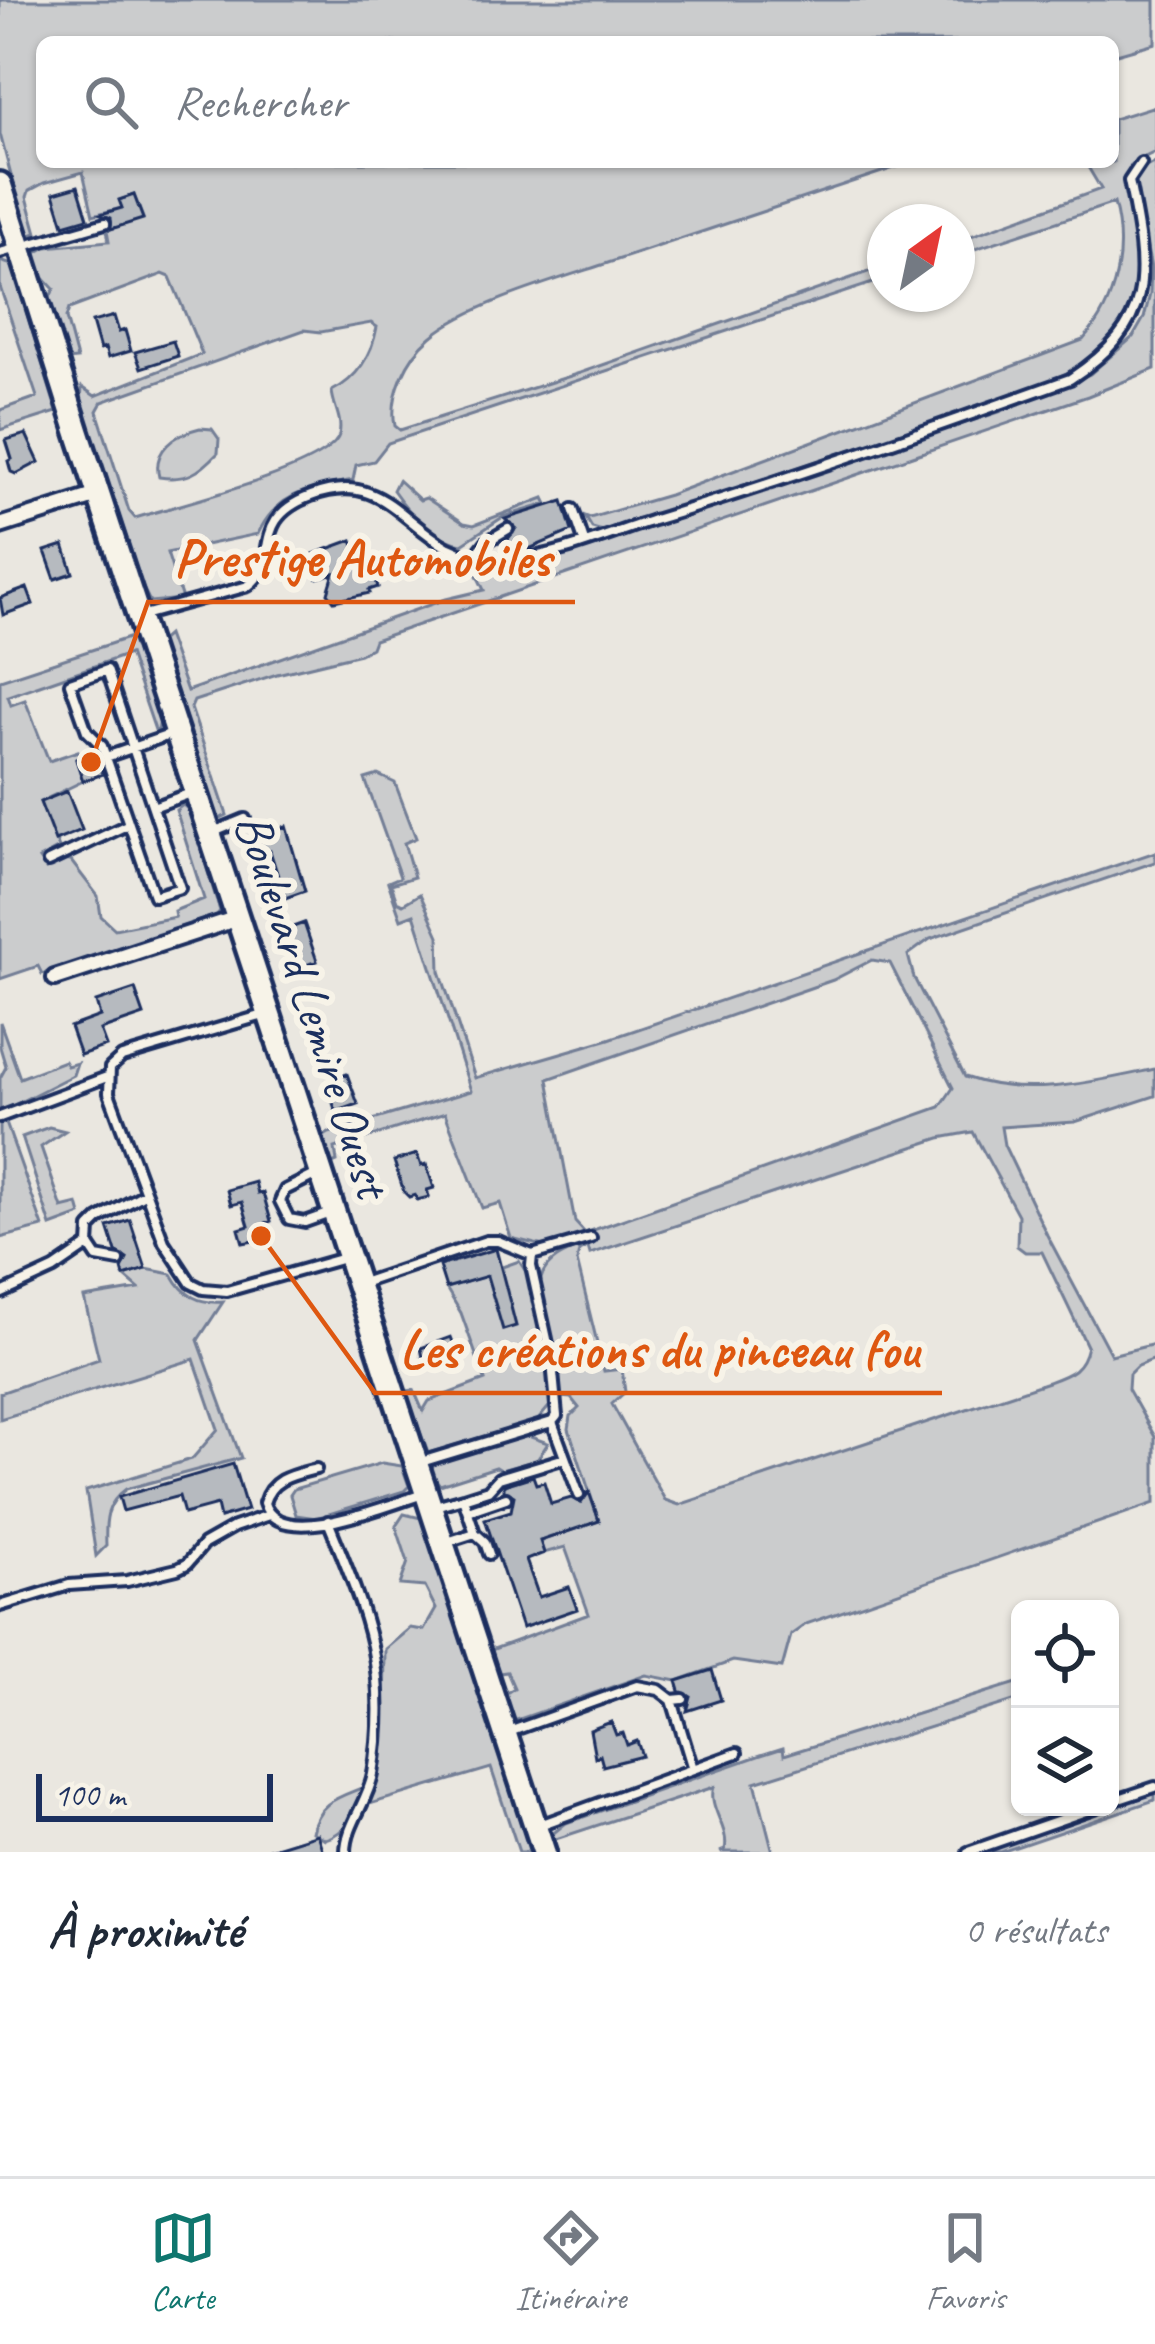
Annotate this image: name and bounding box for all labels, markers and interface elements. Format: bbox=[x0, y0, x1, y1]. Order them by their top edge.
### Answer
search box bbox=[36, 36, 1119, 168]
icon: search bbox=[78, 69, 144, 135]
text: Rechercher bbox=[174, 74, 347, 131]
north arrow bbox=[867, 204, 975, 312]
callout: Prestige Automobiles bbox=[148, 512, 575, 602]
text: Prestige Automobiles bbox=[174, 524, 555, 592]
street label: Boulevard Lemire Ouest bbox=[221, 805, 407, 1210]
callout: Les créations du pinceau fou bbox=[375, 1303, 942, 1393]
text: Les créations du pinceau fou bbox=[400, 1315, 922, 1383]
map controls bbox=[1011, 1600, 1119, 1816]
button: locate bbox=[1011, 1600, 1119, 1708]
button: layers bbox=[1011, 1708, 1119, 1816]
scale bar bbox=[36, 1768, 273, 1821]
text: 100 m bbox=[54, 1774, 125, 1816]
text: À proximité bbox=[48, 1898, 242, 1962]
text: 0 résultats bbox=[964, 1906, 1107, 1955]
tab: Carte bbox=[150, 2205, 216, 2319]
tab: Itinéraire bbox=[515, 2205, 626, 2319]
tab: Favoris bbox=[926, 2205, 1005, 2319]

